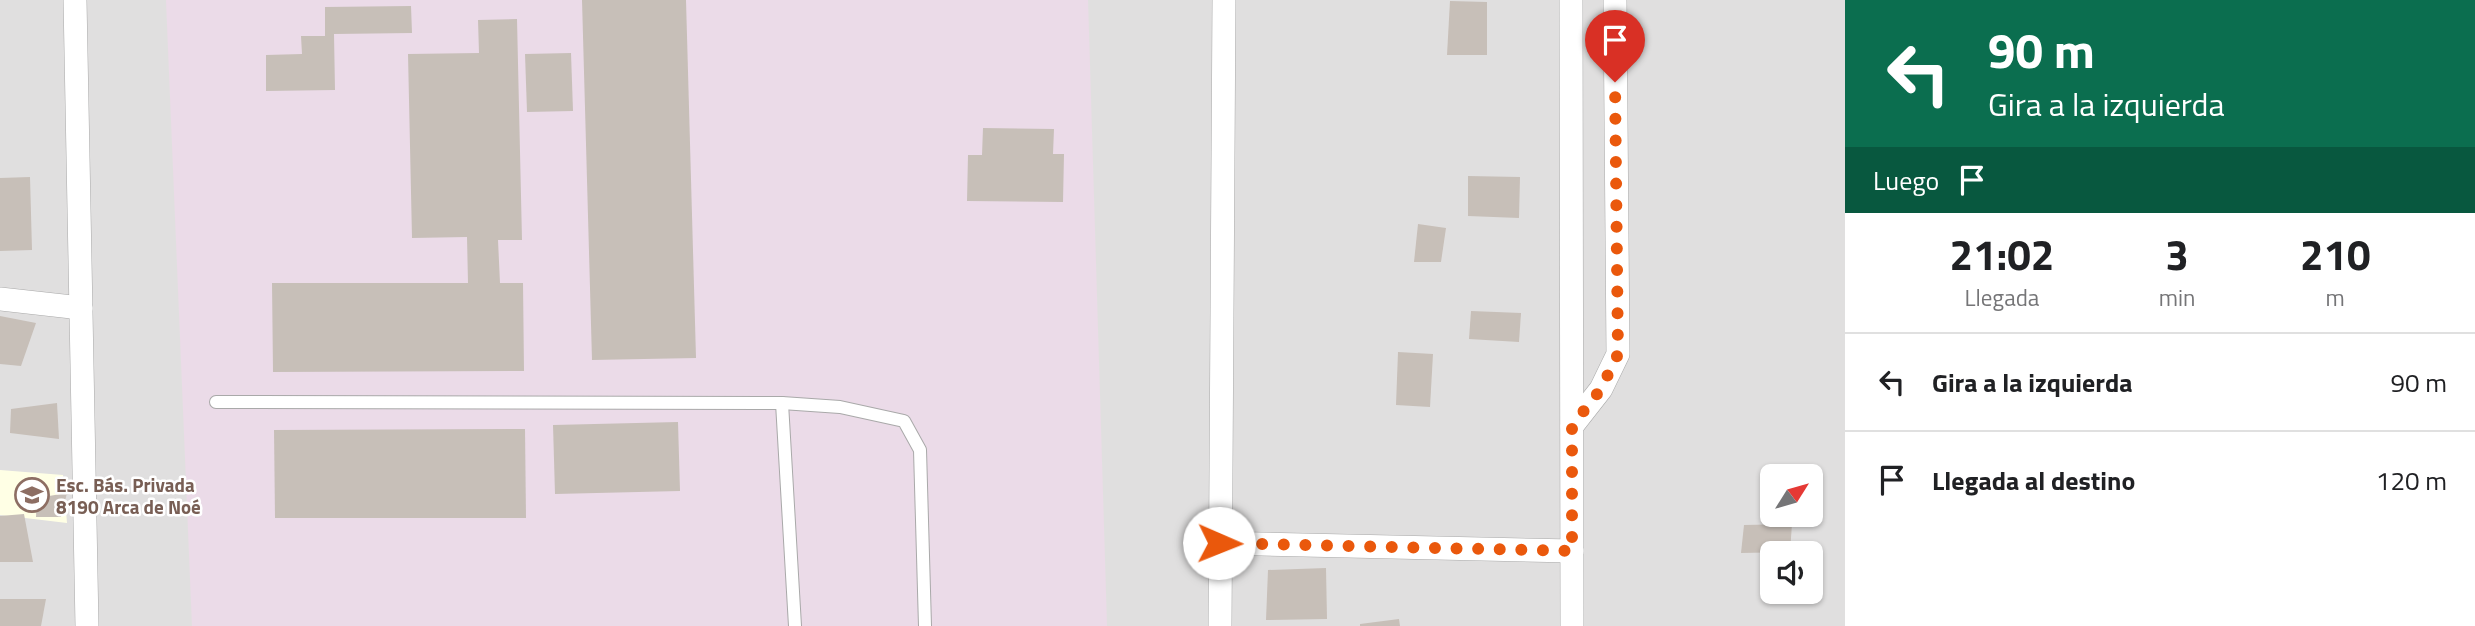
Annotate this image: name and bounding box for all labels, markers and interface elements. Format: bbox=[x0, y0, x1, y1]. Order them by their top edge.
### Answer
pin bbox=[1585, 10, 1645, 82]
text: 90 m bbox=[1988, 12, 2095, 87]
icon: arrive bbox=[1596, 21, 1634, 59]
icon: left bbox=[1873, 28, 1964, 119]
text: Gira a la izquierda bbox=[1988, 80, 2224, 128]
text: Luego bbox=[1873, 161, 1939, 200]
icon: arrive bbox=[1953, 161, 1991, 199]
text: 21:02 bbox=[1949, 222, 2054, 286]
text: 3 bbox=[2165, 222, 2189, 286]
text: 210 bbox=[2300, 222, 2370, 286]
text: Llegada bbox=[1964, 280, 2039, 315]
text: min bbox=[2159, 280, 2195, 315]
text: m bbox=[2326, 280, 2345, 315]
icon: left bbox=[1873, 363, 1911, 401]
text: Gira a la izquierda bbox=[1932, 363, 2133, 402]
text: 90 m bbox=[2390, 363, 2447, 402]
icon: arrive bbox=[1873, 461, 1911, 499]
text: Llegada al destino bbox=[1932, 461, 2135, 500]
text: 120 m bbox=[2376, 461, 2447, 500]
north arrow bbox=[1760, 464, 1824, 527]
map controls bbox=[1760, 464, 1823, 604]
place label: Esc. Bás. Privada 8190 Arca de Noé bbox=[56, 470, 201, 521]
school or university icon: Esc. Bás. Privada 8190 Arca de Noé bbox=[13, 476, 51, 514]
position arrow bbox=[1182, 506, 1256, 580]
button: sound bbox=[1760, 541, 1823, 604]

